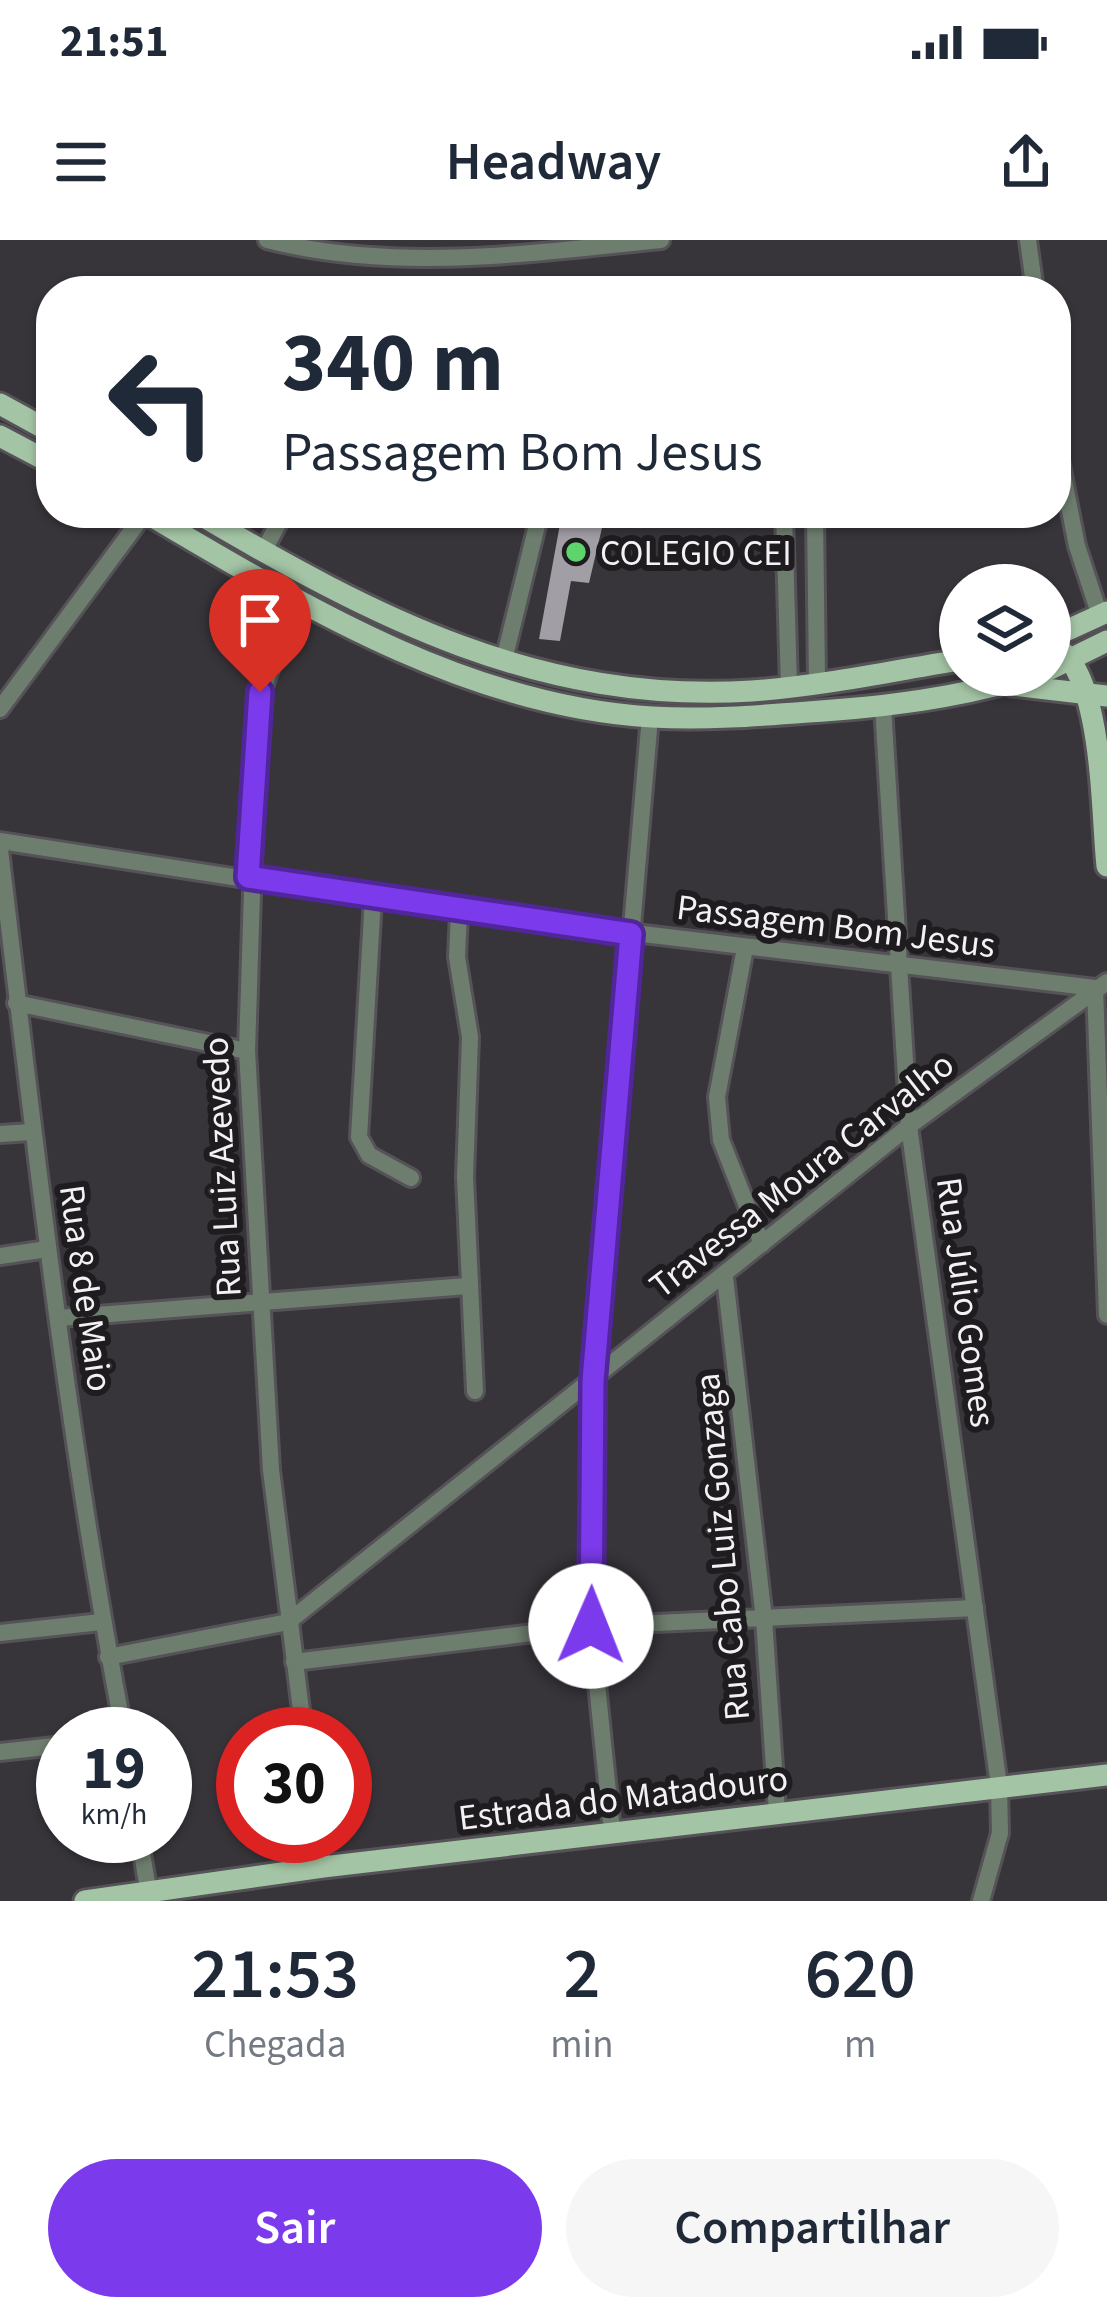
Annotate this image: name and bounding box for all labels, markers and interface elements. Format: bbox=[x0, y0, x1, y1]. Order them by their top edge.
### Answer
text: 21:51 bbox=[60, 10, 169, 74]
text: Headway bbox=[446, 124, 661, 201]
icon: menu bbox=[48, 129, 114, 195]
icon: share bbox=[993, 129, 1059, 195]
text: 340 m bbox=[282, 304, 504, 424]
icon: left bbox=[84, 324, 240, 480]
text: Passagem Bom Jesus bbox=[282, 415, 763, 492]
place label: COLEGIO CEI bbox=[600, 528, 792, 579]
marker: COLEGIO CEI bbox=[563, 539, 589, 565]
map controls bbox=[939, 564, 1071, 696]
button: layers bbox=[939, 564, 1071, 696]
pin bbox=[209, 569, 311, 692]
icon: arrive bbox=[227, 587, 293, 653]
street label: Passagem Bom Jesus bbox=[674, 882, 998, 971]
street label: Rua Luiz Azevedo bbox=[190, 1036, 255, 1298]
street label: Travessa Moura Carvalho bbox=[639, 1040, 965, 1311]
street label: Rua Júlio Gomes bbox=[923, 1174, 1008, 1430]
street label: Rua 8 de Maio bbox=[46, 1182, 125, 1395]
street label: Rua Cabo Luiz Gonzaga bbox=[682, 1371, 763, 1723]
position arrow bbox=[528, 1563, 654, 1689]
speed limit sign: 30 bbox=[216, 1707, 372, 1863]
text: 19 bbox=[82, 1727, 146, 1812]
street label: Estrada do Matadouro bbox=[456, 1753, 791, 1844]
text: km/h bbox=[81, 1793, 147, 1836]
text: 21:53 bbox=[191, 1923, 359, 2026]
text: 2 bbox=[563, 1923, 600, 2026]
text: 620 bbox=[805, 1923, 916, 2026]
text: Chegada bbox=[204, 2017, 346, 2073]
text: min bbox=[550, 2017, 614, 2073]
text: m bbox=[844, 2017, 876, 2073]
button: Sair bbox=[48, 2159, 542, 2297]
button: Compartilhar bbox=[566, 2159, 1059, 2297]

